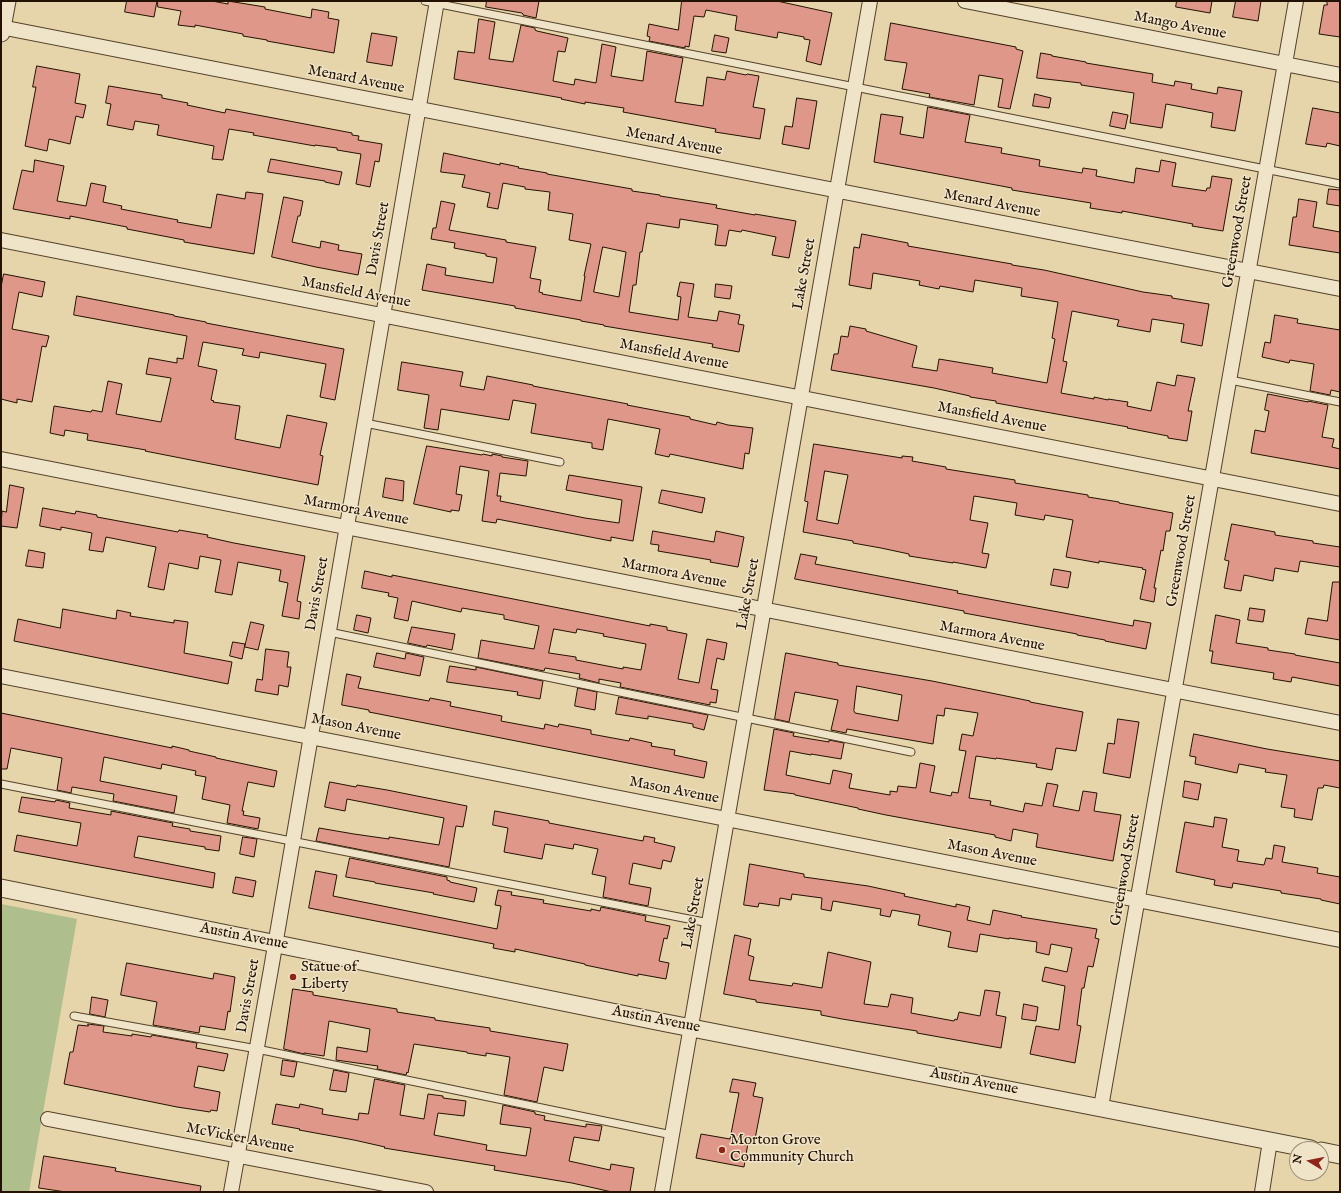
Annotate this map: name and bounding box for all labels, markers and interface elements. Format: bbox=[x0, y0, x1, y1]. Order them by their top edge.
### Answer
street label: Mango Avenue bbox=[1132, 8, 1228, 44]
street label: Menard Avenue bbox=[306, 62, 406, 98]
street label: Menard Avenue bbox=[624, 124, 724, 160]
street label: Greenwood Street bbox=[1219, 175, 1257, 289]
street label: Menard Avenue bbox=[942, 186, 1042, 222]
street label: Davis Street bbox=[364, 201, 394, 277]
street label: Lake Street bbox=[790, 237, 820, 311]
street label: Mansfield Avenue bbox=[300, 274, 412, 312]
street label: Mansfield Avenue bbox=[618, 336, 730, 374]
street label: Mansfield Avenue bbox=[936, 399, 1048, 437]
street label: Marmora Avenue bbox=[302, 492, 410, 530]
street label: Greenwood Street bbox=[1163, 494, 1201, 608]
street label: Marmora Avenue bbox=[620, 555, 728, 593]
street label: Davis Street bbox=[303, 556, 333, 632]
street label: Lake Street bbox=[734, 557, 764, 631]
street label: Marmora Avenue bbox=[938, 618, 1046, 656]
street label: Mason Avenue bbox=[310, 710, 402, 746]
street label: Mason Avenue bbox=[628, 773, 720, 809]
street label: Greenwood Street bbox=[1107, 813, 1145, 927]
street label: Mason Avenue bbox=[946, 836, 1038, 872]
street label: Lake Street bbox=[679, 876, 709, 950]
street label: Austin Avenue bbox=[198, 920, 290, 954]
street label: Davis Street bbox=[234, 958, 264, 1034]
place label: Statue of Liberty bbox=[301, 959, 357, 994]
marker: Statue of Liberty bbox=[288, 972, 298, 982]
street label: Austin Avenue bbox=[610, 1003, 702, 1037]
street label: Austin Avenue bbox=[928, 1065, 1020, 1099]
street label: McVicker Avenue bbox=[184, 1120, 296, 1158]
place label: Morton Grove Community Church bbox=[730, 1132, 854, 1167]
north arrow bbox=[1289, 1141, 1329, 1181]
marker: Morton Grove Community Church bbox=[717, 1145, 727, 1155]
text: N bbox=[1290, 1153, 1306, 1165]

